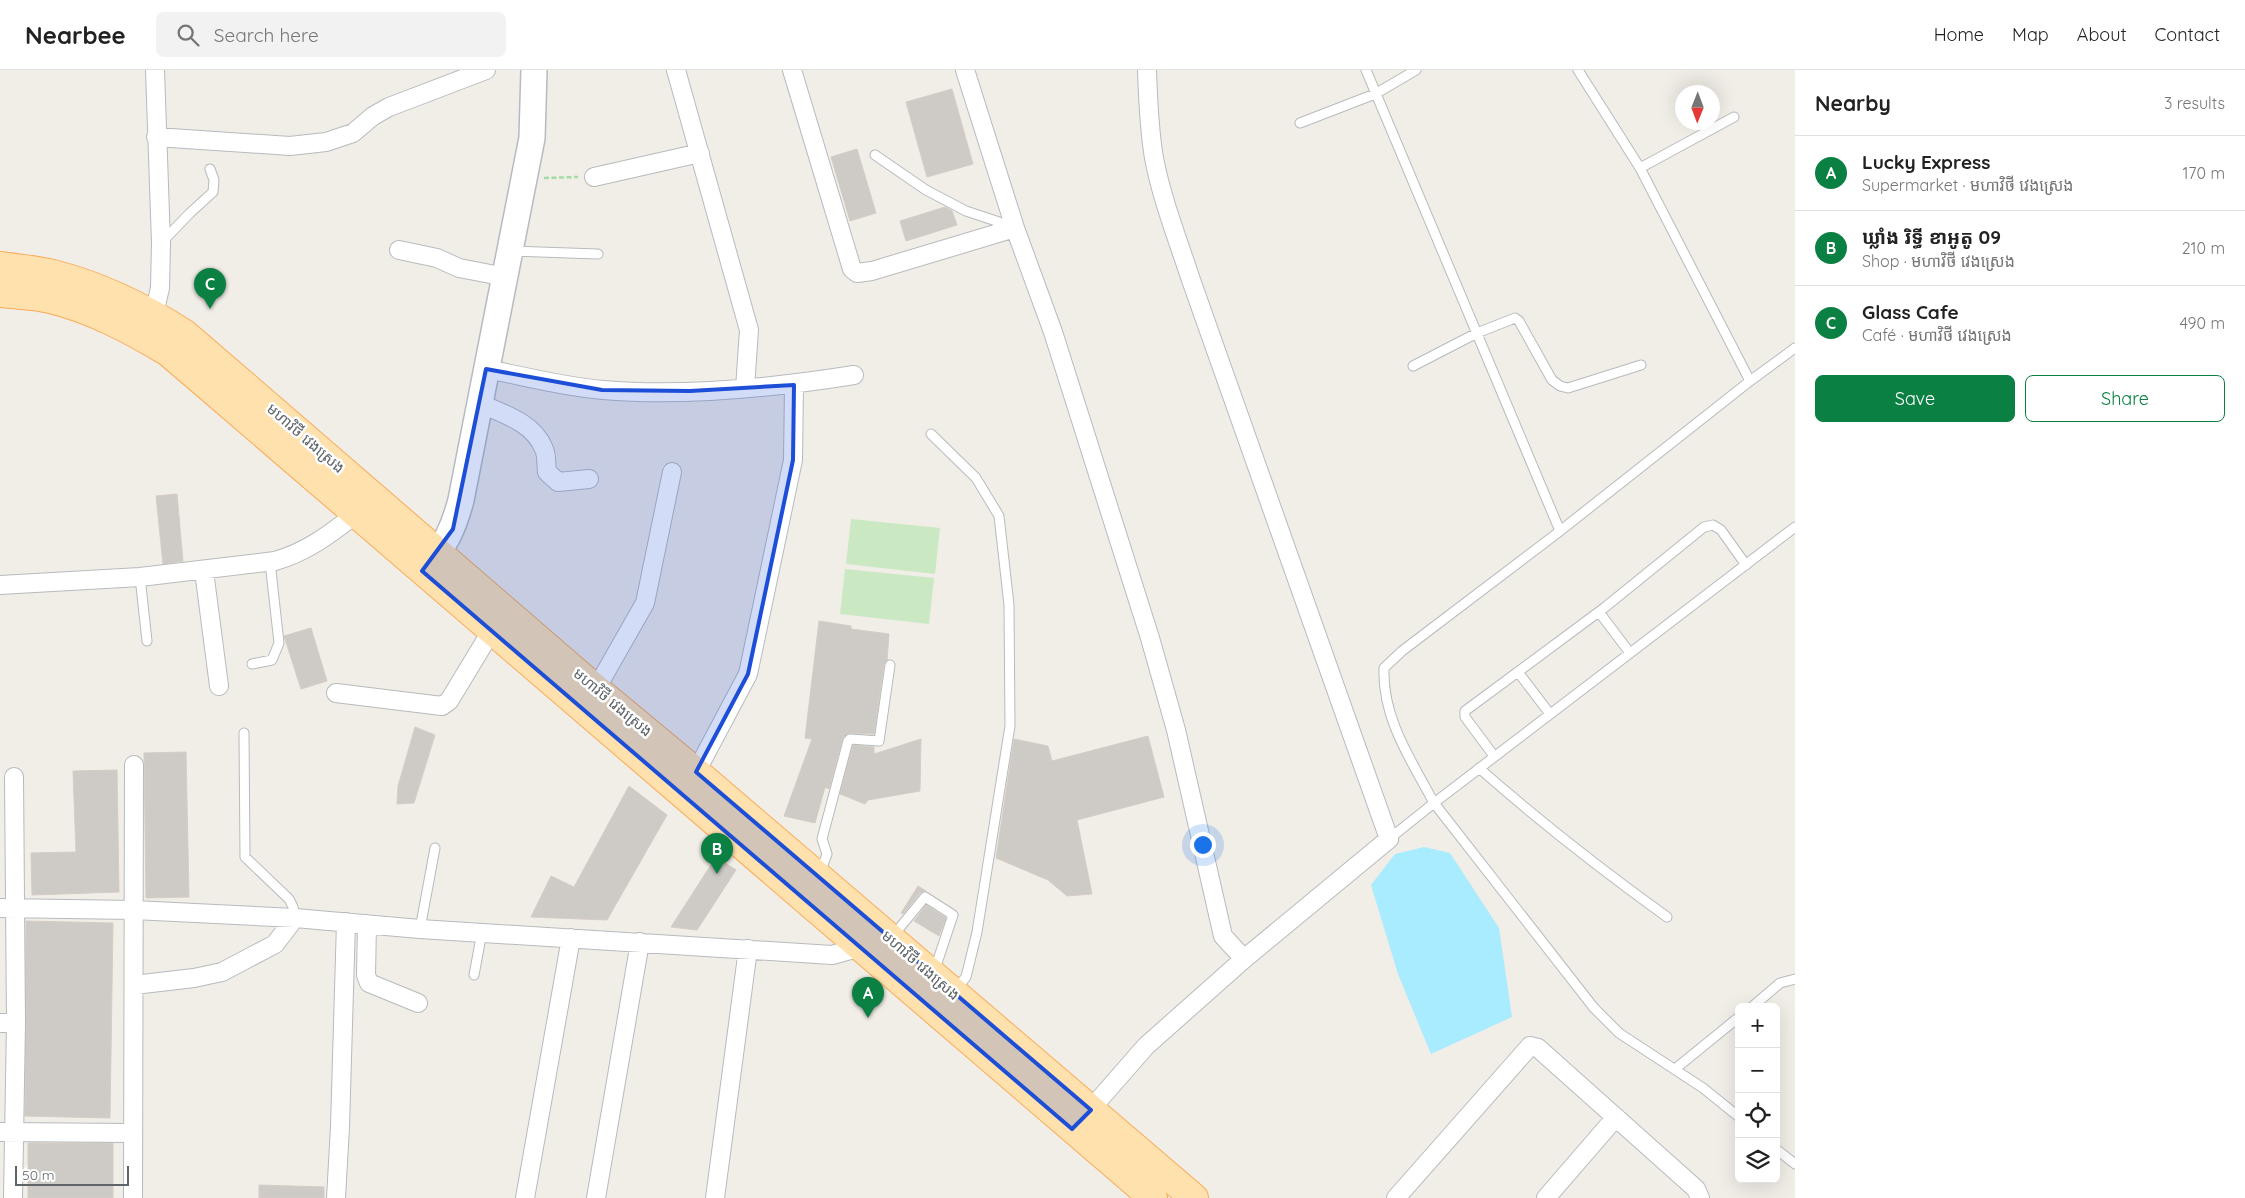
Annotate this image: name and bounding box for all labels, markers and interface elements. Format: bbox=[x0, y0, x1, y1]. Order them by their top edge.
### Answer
search box bbox=[156, 12, 506, 57]
text: Nearbee bbox=[25, 20, 126, 50]
icon: search bbox=[174, 21, 202, 49]
text: Search here bbox=[214, 23, 319, 47]
text: Home bbox=[1934, 23, 1984, 46]
text: Map bbox=[2012, 23, 2049, 46]
text: About bbox=[2077, 23, 2127, 46]
text: Contact bbox=[2155, 23, 2220, 46]
north arrow bbox=[1675, 85, 1720, 130]
text: Nearby bbox=[1815, 90, 1891, 116]
text: 3 results bbox=[2164, 93, 2225, 113]
text: Lucky Express bbox=[1862, 150, 1990, 174]
text: A bbox=[1826, 163, 1836, 183]
text: 170 m bbox=[2182, 163, 2225, 183]
text: Supermarket · មហាវិថី វេងស្រេង bbox=[1862, 175, 2074, 195]
text: ឃ្លាំង រិទ្ធី ខាអូតូ 09 bbox=[1862, 225, 2001, 249]
text: B bbox=[1826, 238, 1836, 258]
text: 210 m bbox=[2182, 238, 2225, 258]
text: Shop · មហាវិថី វេងស្រេង bbox=[1862, 251, 2015, 271]
pin: C bbox=[194, 268, 226, 309]
text: Glass Cafe bbox=[1862, 300, 1959, 324]
text: C bbox=[1826, 313, 1836, 333]
text: 490 m bbox=[2179, 313, 2225, 333]
text: Café · មហាវិថី វេងស្រេង bbox=[1862, 325, 2012, 345]
button: Save bbox=[1815, 375, 2015, 422]
button: Share bbox=[2025, 375, 2225, 422]
street label: មហាវិថី វេងស្រេង bbox=[263, 399, 349, 477]
street label: មហាវិថី វេងស្រេង bbox=[570, 664, 656, 740]
your location bbox=[1190, 832, 1216, 858]
pin: B bbox=[701, 833, 733, 874]
street label: មហាវិថី វេងស្រេង bbox=[878, 926, 964, 1004]
pin: A bbox=[852, 977, 884, 1018]
map controls bbox=[1735, 1003, 1780, 1183]
button: + bbox=[1735, 1003, 1780, 1048]
button: − bbox=[1735, 1048, 1780, 1093]
button: locate bbox=[1735, 1093, 1780, 1138]
button: layers bbox=[1735, 1138, 1780, 1183]
scale bar bbox=[15, 1163, 129, 1186]
text: 50 m bbox=[22, 1166, 55, 1184]

